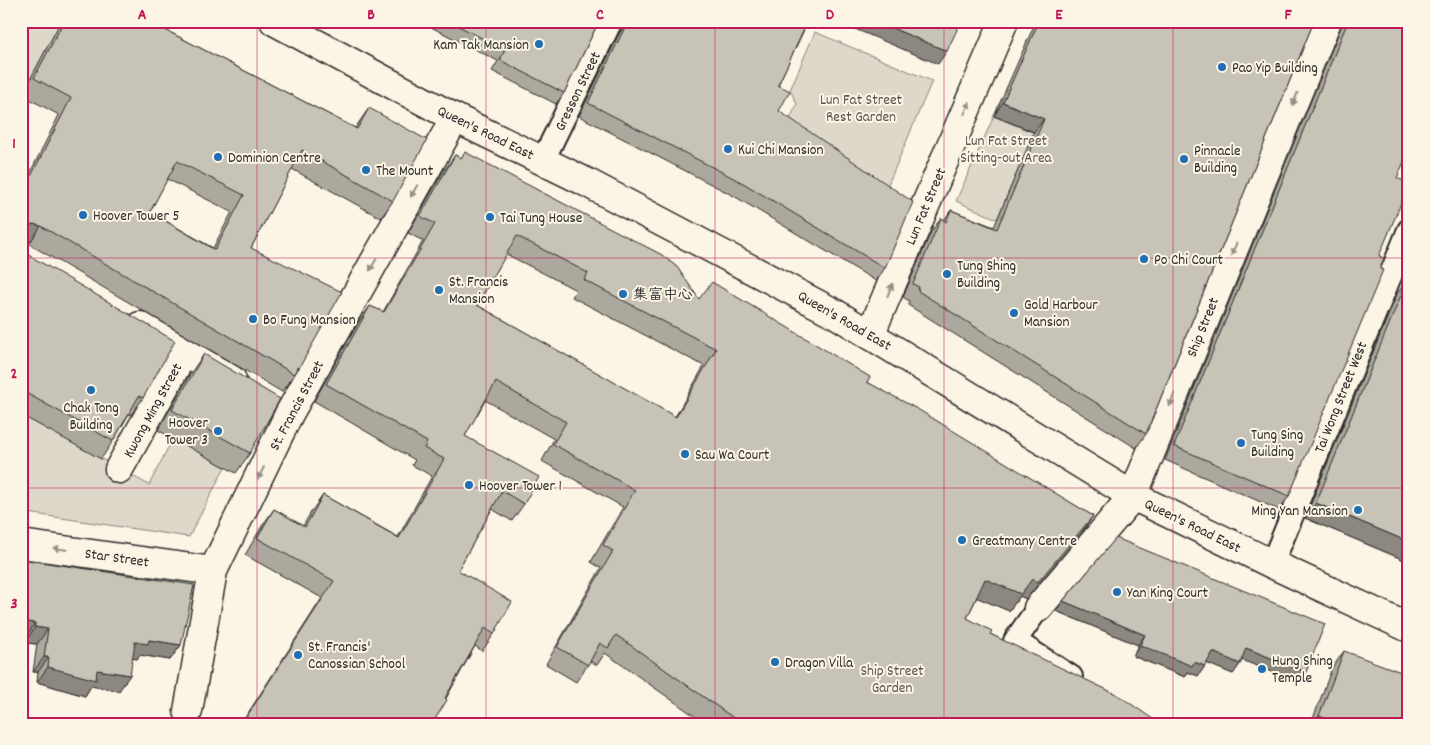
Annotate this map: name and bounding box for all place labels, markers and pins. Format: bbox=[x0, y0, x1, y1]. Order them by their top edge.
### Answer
place label: Kam Tak Mansion bbox=[433, 35, 529, 57]
marker: Kam Tak Mansion bbox=[533, 38, 545, 50]
place label: Pao Yip Building bbox=[1232, 58, 1318, 80]
marker: Pao Yip Building bbox=[1216, 61, 1228, 73]
place label: Kui Chi Mansion bbox=[738, 140, 824, 162]
place label: Pinnacle Building bbox=[1194, 141, 1241, 180]
marker: Kui Chi Mansion bbox=[722, 143, 734, 155]
place label: Dominion Centre bbox=[228, 148, 321, 170]
marker: Dominion Centre bbox=[212, 151, 224, 163]
marker: Pinnacle Building bbox=[1178, 153, 1190, 165]
place label: The Mount bbox=[376, 161, 434, 183]
marker: The Mount bbox=[360, 164, 372, 176]
place label: Hoover Tower 5 bbox=[93, 206, 179, 228]
place label: Tai Tung House bbox=[500, 208, 583, 230]
marker: Hoover Tower 5 bbox=[77, 209, 89, 221]
marker: Tai Tung House bbox=[484, 211, 496, 223]
place label: Po Chi Court bbox=[1154, 250, 1223, 272]
marker: Po Chi Court bbox=[1138, 253, 1150, 265]
place label: Tung Shing Building bbox=[957, 256, 1016, 295]
marker: Tung Shing Building bbox=[941, 268, 953, 280]
place label: St. Francis Mansion bbox=[449, 272, 508, 311]
marker: St. Francis Mansion bbox=[433, 284, 445, 296]
place label: 集富中心 bbox=[633, 285, 693, 307]
marker: 集富中心 bbox=[617, 288, 629, 300]
place label: Gold Harbour Mansion bbox=[1024, 295, 1098, 334]
marker: Gold Harbour Mansion bbox=[1008, 307, 1020, 319]
place label: Bo Fung Mansion bbox=[263, 310, 356, 332]
marker: Bo Fung Mansion bbox=[247, 313, 259, 325]
marker: Chak Tong Building bbox=[85, 384, 97, 396]
place label: Chak Tong Building bbox=[63, 398, 119, 437]
place label: Hoover Tower 3 bbox=[165, 413, 208, 452]
marker: Hoover Tower 3 bbox=[212, 425, 224, 437]
place label: Tung Sing Building bbox=[1251, 425, 1303, 464]
marker: Tung Sing Building bbox=[1235, 437, 1247, 449]
place label: Sau Wa Court bbox=[695, 445, 770, 467]
marker: Sau Wa Court bbox=[679, 448, 691, 460]
place label: Hoover Tower 1 bbox=[479, 476, 562, 498]
marker: Hoover Tower 1 bbox=[463, 479, 475, 491]
place label: Ming Yan Mansion bbox=[1251, 501, 1348, 523]
marker: Ming Yan Mansion bbox=[1352, 504, 1364, 516]
place label: Greatmany Centre bbox=[972, 531, 1077, 553]
marker: Greatmany Centre bbox=[956, 534, 968, 546]
place label: Yan King Court bbox=[1127, 583, 1209, 605]
marker: Yan King Court bbox=[1111, 586, 1123, 598]
place label: St. Francis' Canossian School bbox=[308, 637, 406, 676]
marker: St. Francis' Canossian School bbox=[292, 649, 304, 661]
place label: Hung Shing Temple bbox=[1272, 651, 1333, 690]
place label: Dragon Villa bbox=[785, 653, 854, 675]
marker: Dragon Villa bbox=[769, 656, 781, 668]
marker: Hung Shing Temple bbox=[1256, 663, 1268, 675]

